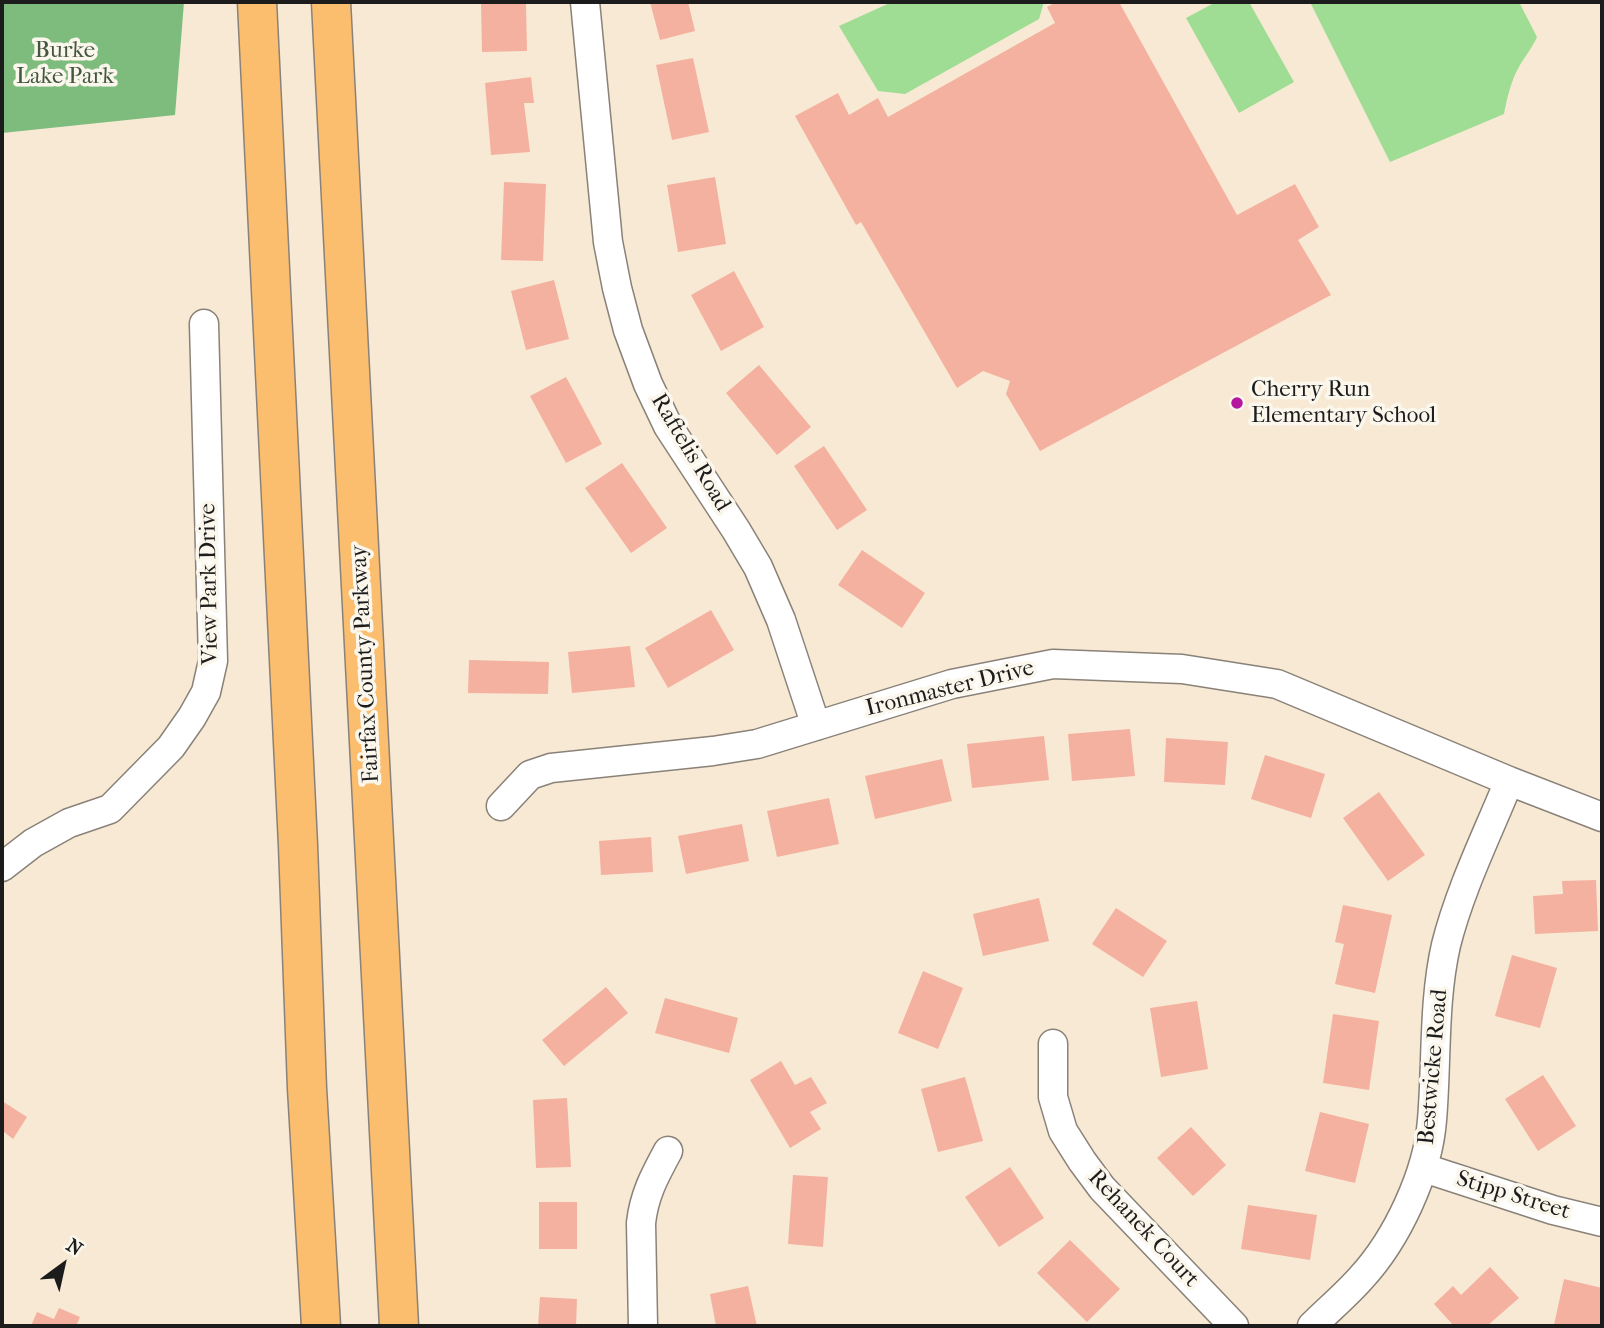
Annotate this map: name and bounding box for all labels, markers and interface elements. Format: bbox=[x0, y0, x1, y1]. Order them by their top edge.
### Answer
park label: Burke Lake Park bbox=[16, 37, 114, 91]
place label: Cherry Run Elementary School bbox=[1251, 376, 1436, 430]
street label: Raftelis Road bbox=[644, 389, 736, 517]
marker: Cherry Run Elementary School bbox=[1229, 395, 1245, 411]
street label: View Park Drive bbox=[195, 503, 225, 665]
street label: Fairfax County Parkway bbox=[346, 544, 386, 784]
street label: Ironmaster Drive bbox=[863, 655, 1037, 723]
street label: Bestwicke Road bbox=[1413, 988, 1455, 1146]
street label: Rehanek Court bbox=[1082, 1165, 1204, 1293]
street label: Stipp Street bbox=[1453, 1166, 1573, 1226]
north arrow bbox=[28, 1230, 98, 1300]
text: N bbox=[62, 1234, 86, 1261]

